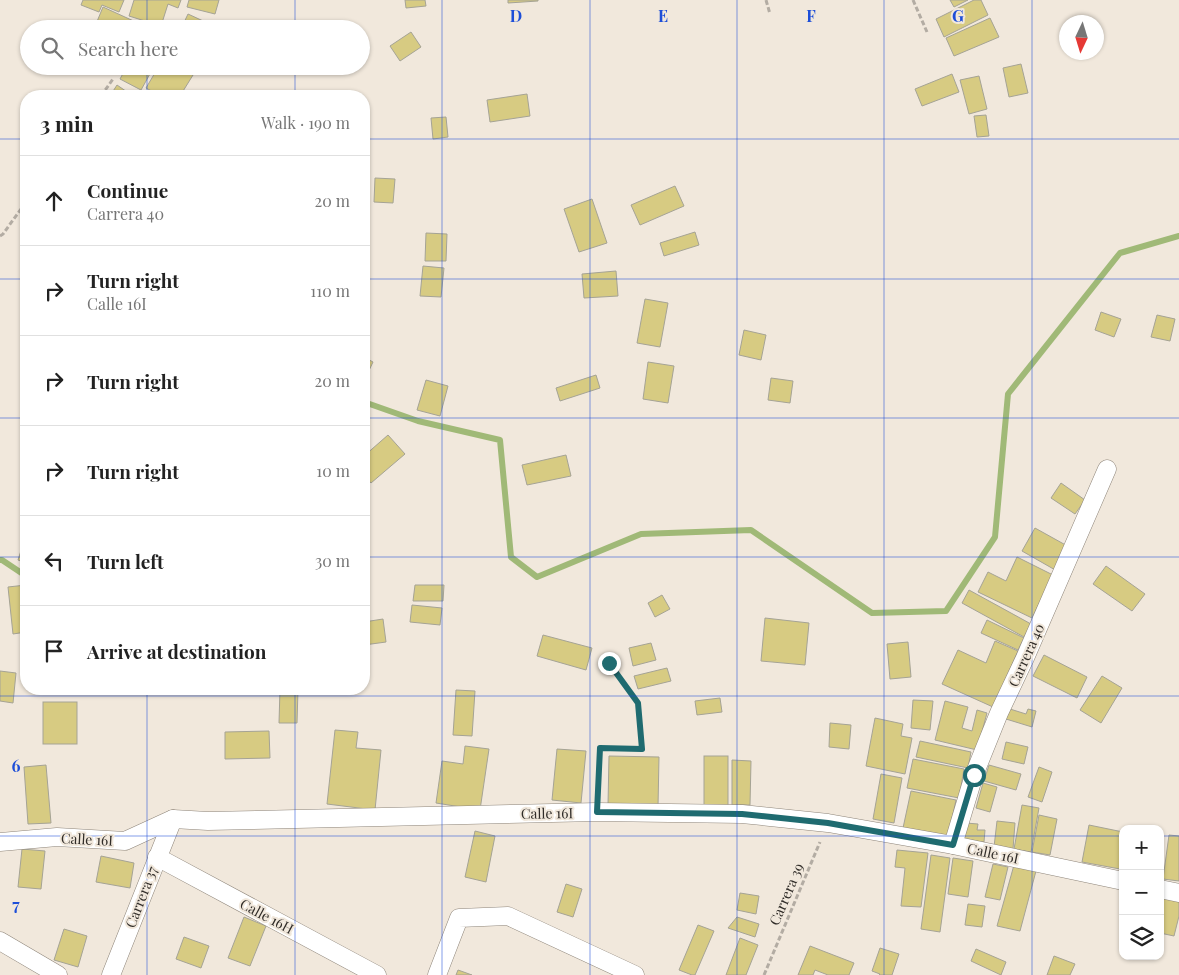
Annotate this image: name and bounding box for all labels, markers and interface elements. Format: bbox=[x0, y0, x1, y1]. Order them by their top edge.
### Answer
text: D bbox=[510, 5, 522, 26]
text: E bbox=[658, 5, 668, 26]
text: F bbox=[806, 5, 816, 26]
text: G bbox=[952, 5, 964, 26]
north arrow bbox=[1059, 15, 1104, 60]
search box bbox=[20, 20, 370, 75]
icon: search bbox=[38, 34, 66, 62]
text: Search here bbox=[78, 35, 178, 61]
text: 3 min bbox=[40, 109, 94, 137]
text: Walk · 190 m bbox=[261, 112, 350, 133]
text: Continue bbox=[87, 177, 168, 203]
icon: ahead bbox=[40, 187, 68, 215]
text: 20 m bbox=[315, 190, 350, 211]
text: Carrera 40 bbox=[87, 203, 164, 224]
text: Turn right bbox=[87, 267, 179, 293]
icon: right bbox=[40, 277, 68, 305]
text: 110 m bbox=[310, 280, 350, 301]
text: Calle 16I bbox=[87, 293, 147, 314]
icon: right bbox=[40, 367, 68, 395]
text: Turn right bbox=[87, 368, 179, 394]
text: 20 m bbox=[315, 370, 350, 391]
icon: right bbox=[40, 457, 68, 485]
text: Turn right bbox=[87, 458, 179, 484]
text: 10 m bbox=[316, 460, 350, 481]
icon: left bbox=[40, 547, 68, 575]
text: Turn left bbox=[87, 548, 164, 574]
text: 30 m bbox=[315, 550, 350, 571]
street label: Carrera 40 bbox=[1004, 620, 1048, 690]
icon: arrive bbox=[40, 637, 68, 665]
text: Arrive at destination bbox=[87, 638, 267, 664]
route end bbox=[598, 652, 621, 675]
text: 6 bbox=[12, 755, 21, 776]
route start bbox=[963, 764, 986, 787]
street label: Calle 16I bbox=[521, 803, 574, 823]
map controls bbox=[1119, 825, 1164, 960]
button: + bbox=[1119, 825, 1164, 870]
street label: Calle 16I bbox=[60, 828, 114, 850]
street label: Calle 16I bbox=[965, 838, 1021, 868]
street label: Carrera 39 bbox=[764, 860, 808, 928]
street label: Carrera 37 bbox=[121, 863, 162, 930]
button: − bbox=[1119, 870, 1164, 915]
text: 7 bbox=[12, 894, 20, 915]
street label: Calle 16H bbox=[237, 894, 297, 938]
button: layers bbox=[1119, 915, 1164, 960]

